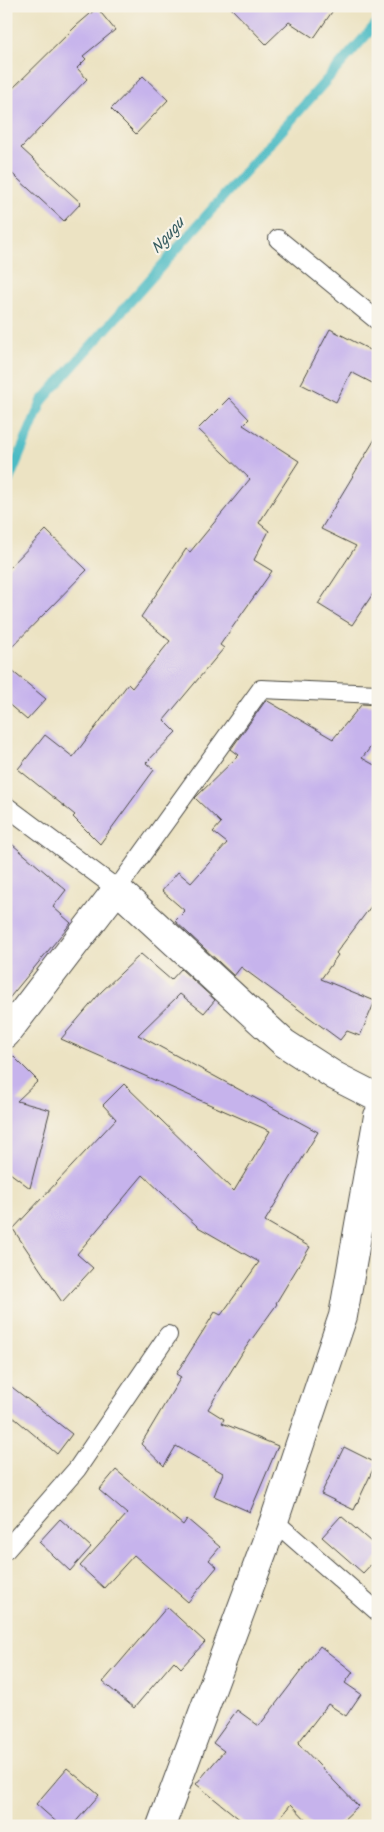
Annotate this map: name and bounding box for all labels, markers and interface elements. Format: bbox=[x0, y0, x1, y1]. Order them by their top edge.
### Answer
water label: Ngugu bbox=[145, 211, 193, 260]

